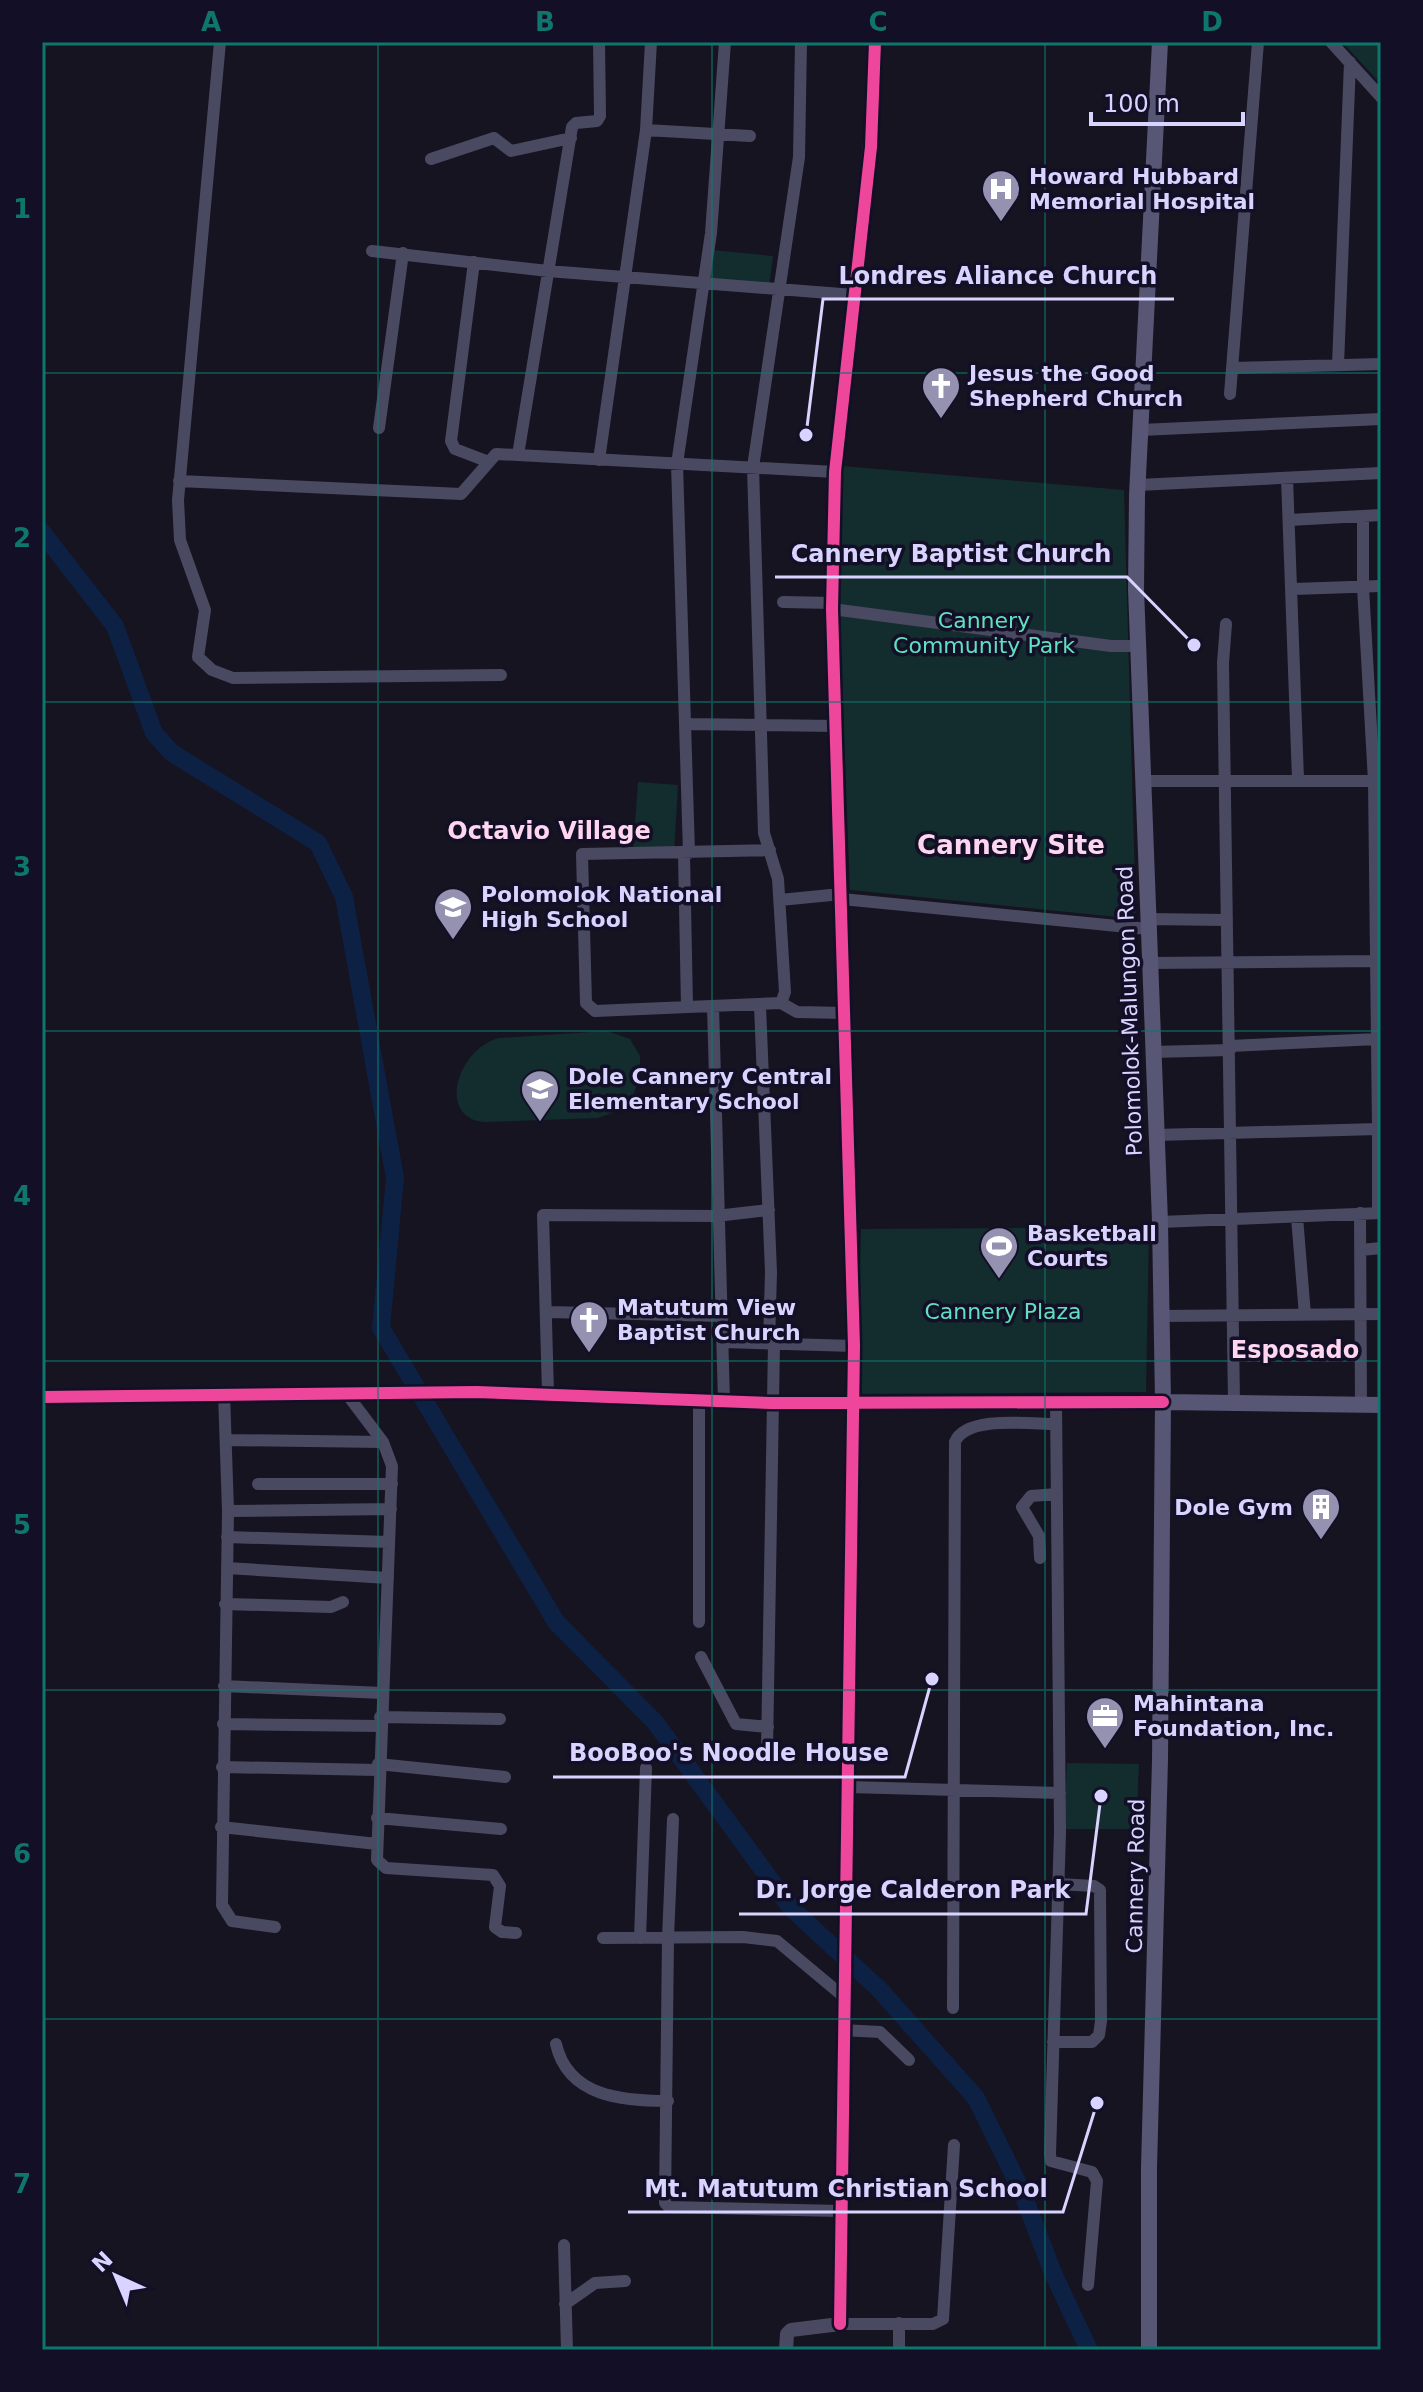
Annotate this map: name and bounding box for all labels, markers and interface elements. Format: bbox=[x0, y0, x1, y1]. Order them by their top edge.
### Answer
text: A bbox=[201, 7, 221, 37]
text: B bbox=[535, 7, 555, 37]
text: C bbox=[868, 7, 888, 37]
text: D bbox=[1201, 7, 1223, 37]
scale bar bbox=[1091, 76, 1243, 126]
text: 100 m bbox=[1103, 90, 1180, 118]
place label: Howard Hubbard Memorial Hospital bbox=[1029, 164, 1255, 214]
hospital icon: Howard Hubbard Memorial Hospital bbox=[980, 168, 1022, 223]
text: 1 bbox=[13, 194, 31, 224]
callout: Londres Aliance Church bbox=[823, 251, 1174, 299]
text: Londres Aliance Church bbox=[839, 262, 1157, 290]
place label: Jesus the Good Shepherd Church bbox=[967, 361, 1183, 411]
church icon: Jesus the Good Shepherd Church bbox=[920, 365, 962, 420]
text: 2 bbox=[13, 523, 31, 553]
callout: Cannery Baptist Church bbox=[775, 529, 1127, 577]
text: Cannery Baptist Church bbox=[791, 540, 1111, 568]
park label: Cannery Community Park bbox=[893, 608, 1075, 658]
district label: Octavio Village bbox=[447, 817, 651, 845]
district label: Cannery Site bbox=[917, 830, 1105, 860]
text: 3 bbox=[13, 852, 31, 882]
street label: Polomolok-Malungon Road bbox=[1112, 865, 1147, 1157]
place label: Polomolok National High School bbox=[481, 882, 722, 932]
school or university icon: Polomolok National High School bbox=[432, 886, 474, 941]
place label: Dole Cannery Central Elementary School bbox=[568, 1064, 832, 1114]
school or university icon: Dole Cannery Central Elementary School bbox=[519, 1068, 561, 1123]
text: 4 bbox=[13, 1181, 31, 1211]
place label: Basketball Courts bbox=[1027, 1221, 1157, 1271]
sports icon: Basketball Courts bbox=[978, 1225, 1020, 1280]
place label: Matutum View Baptist Church bbox=[617, 1295, 801, 1345]
church icon: Matutum View Baptist Church bbox=[568, 1299, 610, 1354]
park label: Cannery Plaza bbox=[924, 1299, 1082, 1324]
district label: Esposado bbox=[1231, 1336, 1359, 1364]
building icon: Dole Gym bbox=[1300, 1486, 1342, 1541]
place label: Dole Gym bbox=[1174, 1495, 1293, 1520]
text: 5 bbox=[13, 1510, 31, 1540]
place label: Mahintana Foundation, Inc. bbox=[1133, 1691, 1334, 1741]
office icon: Mahintana Foundation, Inc. bbox=[1084, 1695, 1126, 1750]
callout: BooBoo's Noodle House bbox=[553, 1729, 905, 1777]
text: BooBoo's Noodle House bbox=[569, 1739, 889, 1767]
street label: Cannery Road bbox=[1122, 1799, 1149, 1953]
text: 6 bbox=[13, 1839, 31, 1869]
callout: Dr. Jorge Calderon Park bbox=[739, 1866, 1086, 1914]
text: Dr. Jorge Calderon Park bbox=[755, 1876, 1072, 1904]
callout: Mt. Matutum Christian School bbox=[628, 2164, 1063, 2212]
text: 7 bbox=[13, 2169, 31, 2199]
text: Mt. Matutum Christian School bbox=[644, 2175, 1048, 2203]
north arrow bbox=[76, 2236, 156, 2316]
text: N bbox=[87, 2247, 118, 2277]

